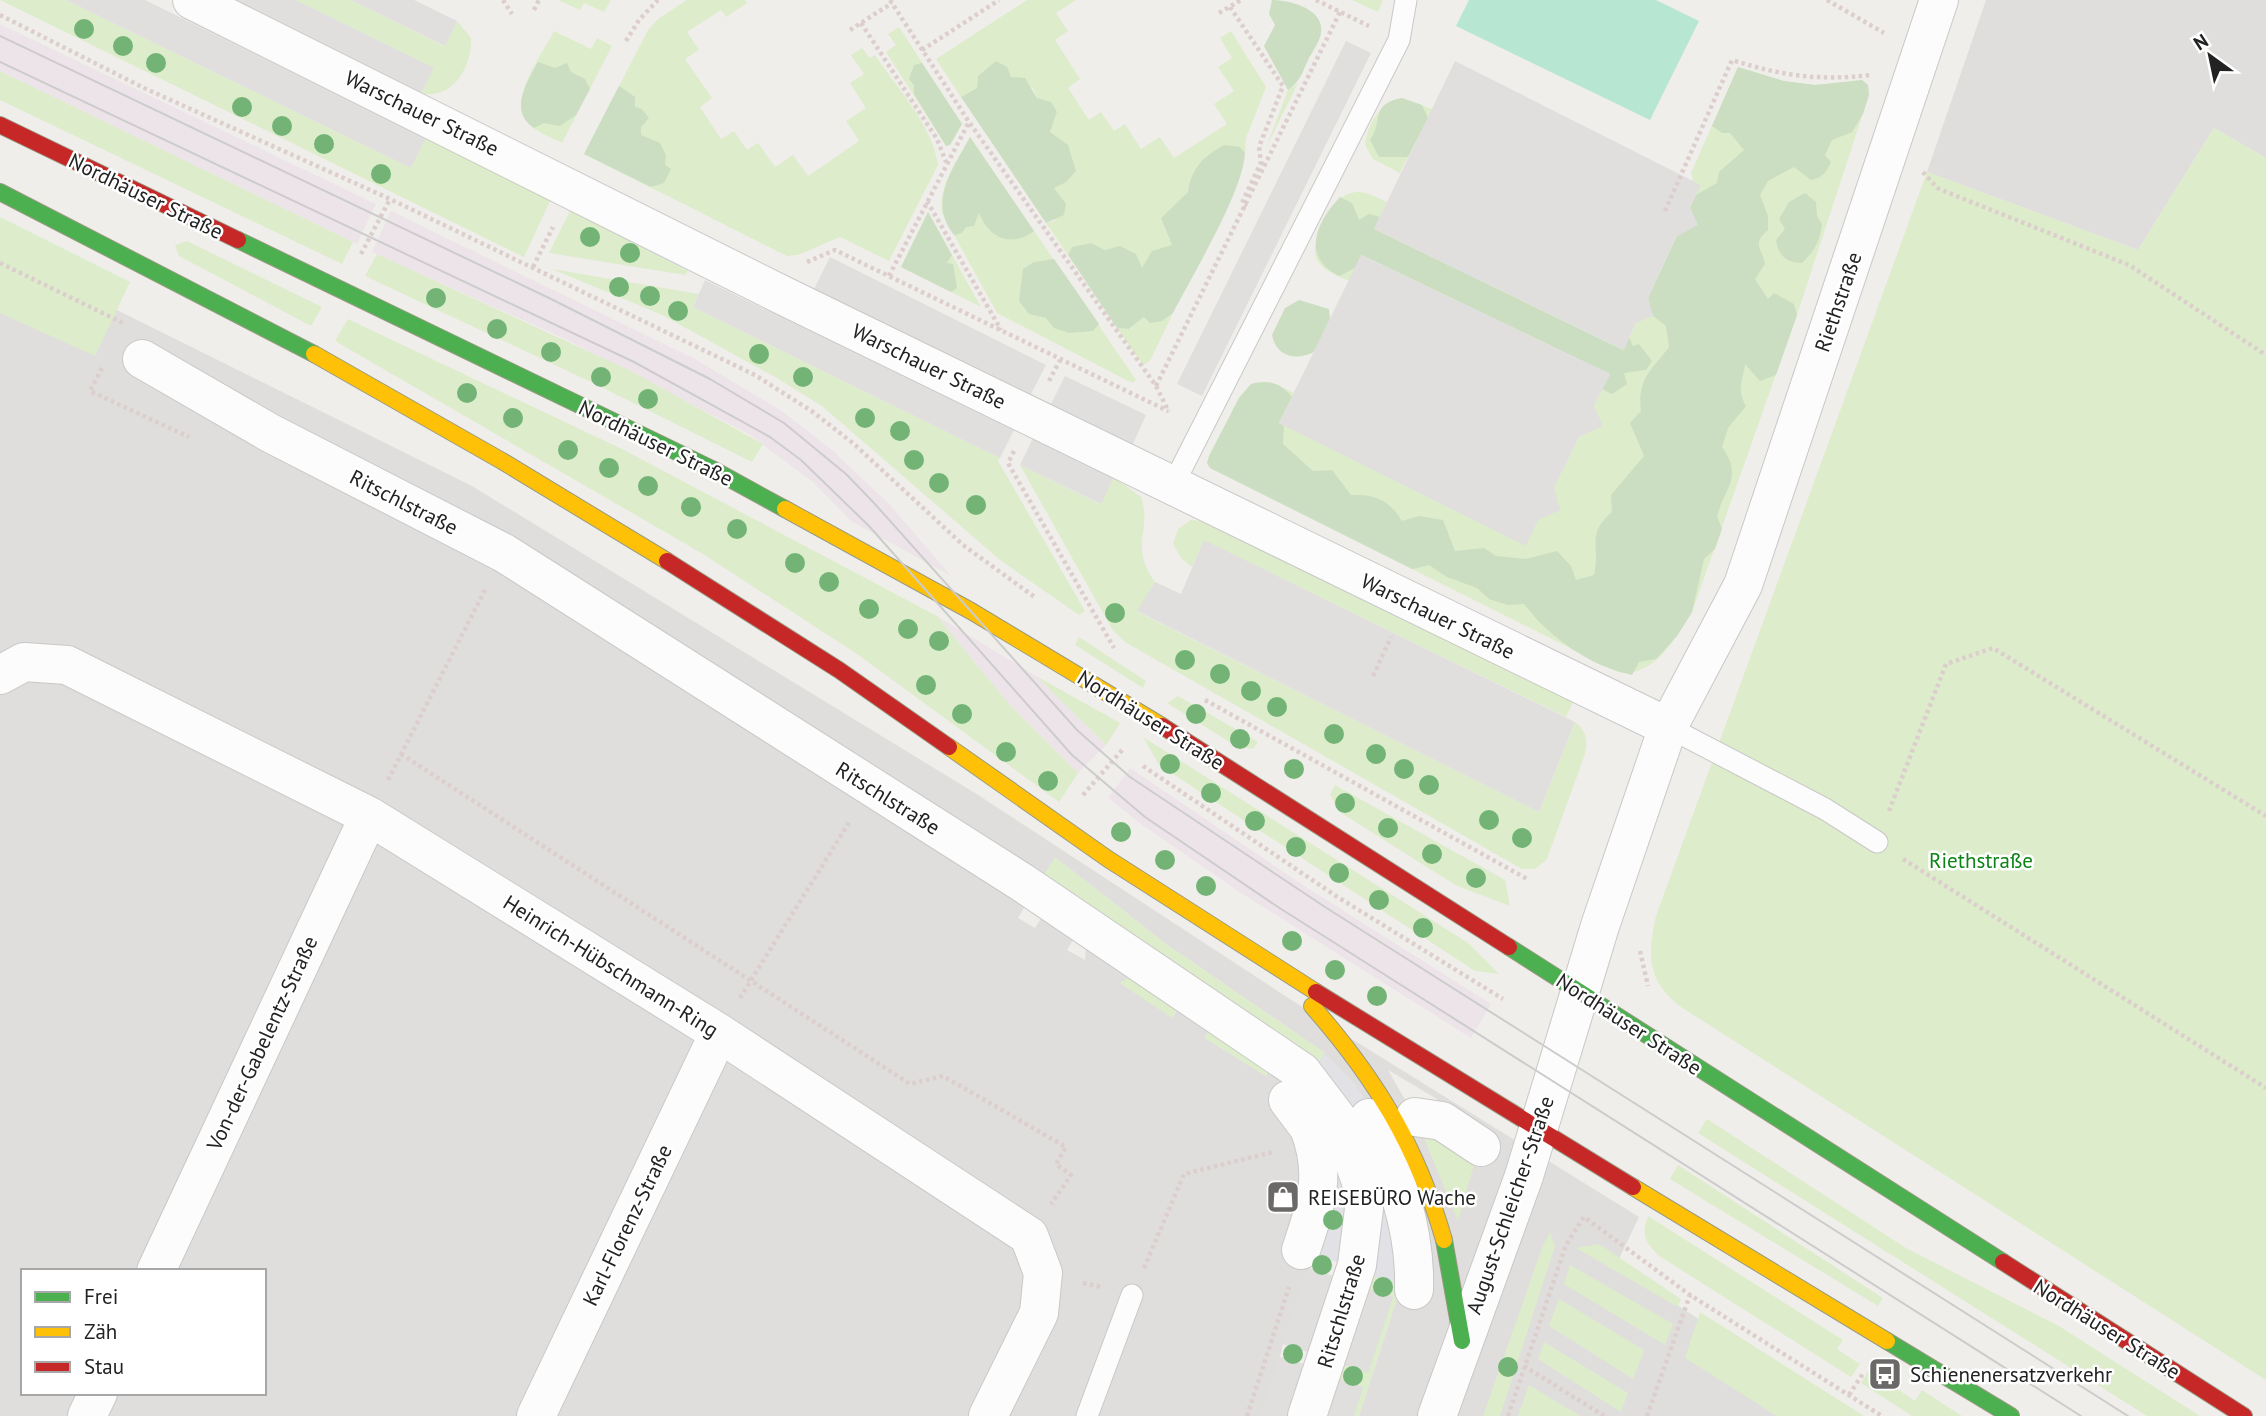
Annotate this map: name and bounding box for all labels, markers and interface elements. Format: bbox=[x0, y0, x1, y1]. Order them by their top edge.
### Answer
north arrow bbox=[2175, 21, 2245, 91]
text: N bbox=[2189, 28, 2213, 55]
street label: Warschauer Straße bbox=[341, 64, 503, 162]
street label: Nordhäuser Straße bbox=[64, 147, 228, 245]
street label: Riethstraße bbox=[1808, 248, 1868, 356]
street label: Warschauer Straße bbox=[848, 317, 1010, 415]
street label: Nordhäuser Straße bbox=[574, 394, 738, 492]
street label: Ritschlstraße bbox=[345, 463, 463, 541]
street label: Warschauer Straße bbox=[1357, 567, 1519, 665]
street label: Nordhäuser Straße bbox=[1073, 664, 1229, 776]
street label: Ritschlstraße bbox=[831, 755, 945, 841]
park label: Riethstraße bbox=[1929, 847, 2033, 874]
street label: Heinrich-Hübschmann-Ring bbox=[498, 889, 724, 1043]
street label: Von-der-Gabelentz-Straße bbox=[200, 932, 324, 1155]
street label: Nordhäuser Straße bbox=[1551, 967, 1707, 1081]
street label: August-Schleicher-Straße bbox=[1460, 1092, 1560, 1318]
street label: Karl-Florenz-Straße bbox=[576, 1140, 678, 1310]
shop icon: REISEBÜRO Wache bbox=[1264, 1178, 1302, 1216]
place label: REISEBÜRO Wache bbox=[1308, 1184, 1476, 1211]
street label: Ritschlstraße bbox=[1311, 1251, 1371, 1371]
legend bbox=[21, 1269, 266, 1395]
street label: Nordhäuser Straße bbox=[2029, 1273, 2185, 1385]
text: Frei bbox=[84, 1283, 118, 1310]
text: Zäh bbox=[84, 1318, 117, 1345]
text: Stau bbox=[84, 1353, 124, 1380]
bus stop icon: Schienenersatzverkehr bbox=[1866, 1355, 1904, 1393]
place label: Schienenersatzverkehr bbox=[1910, 1361, 2112, 1388]

